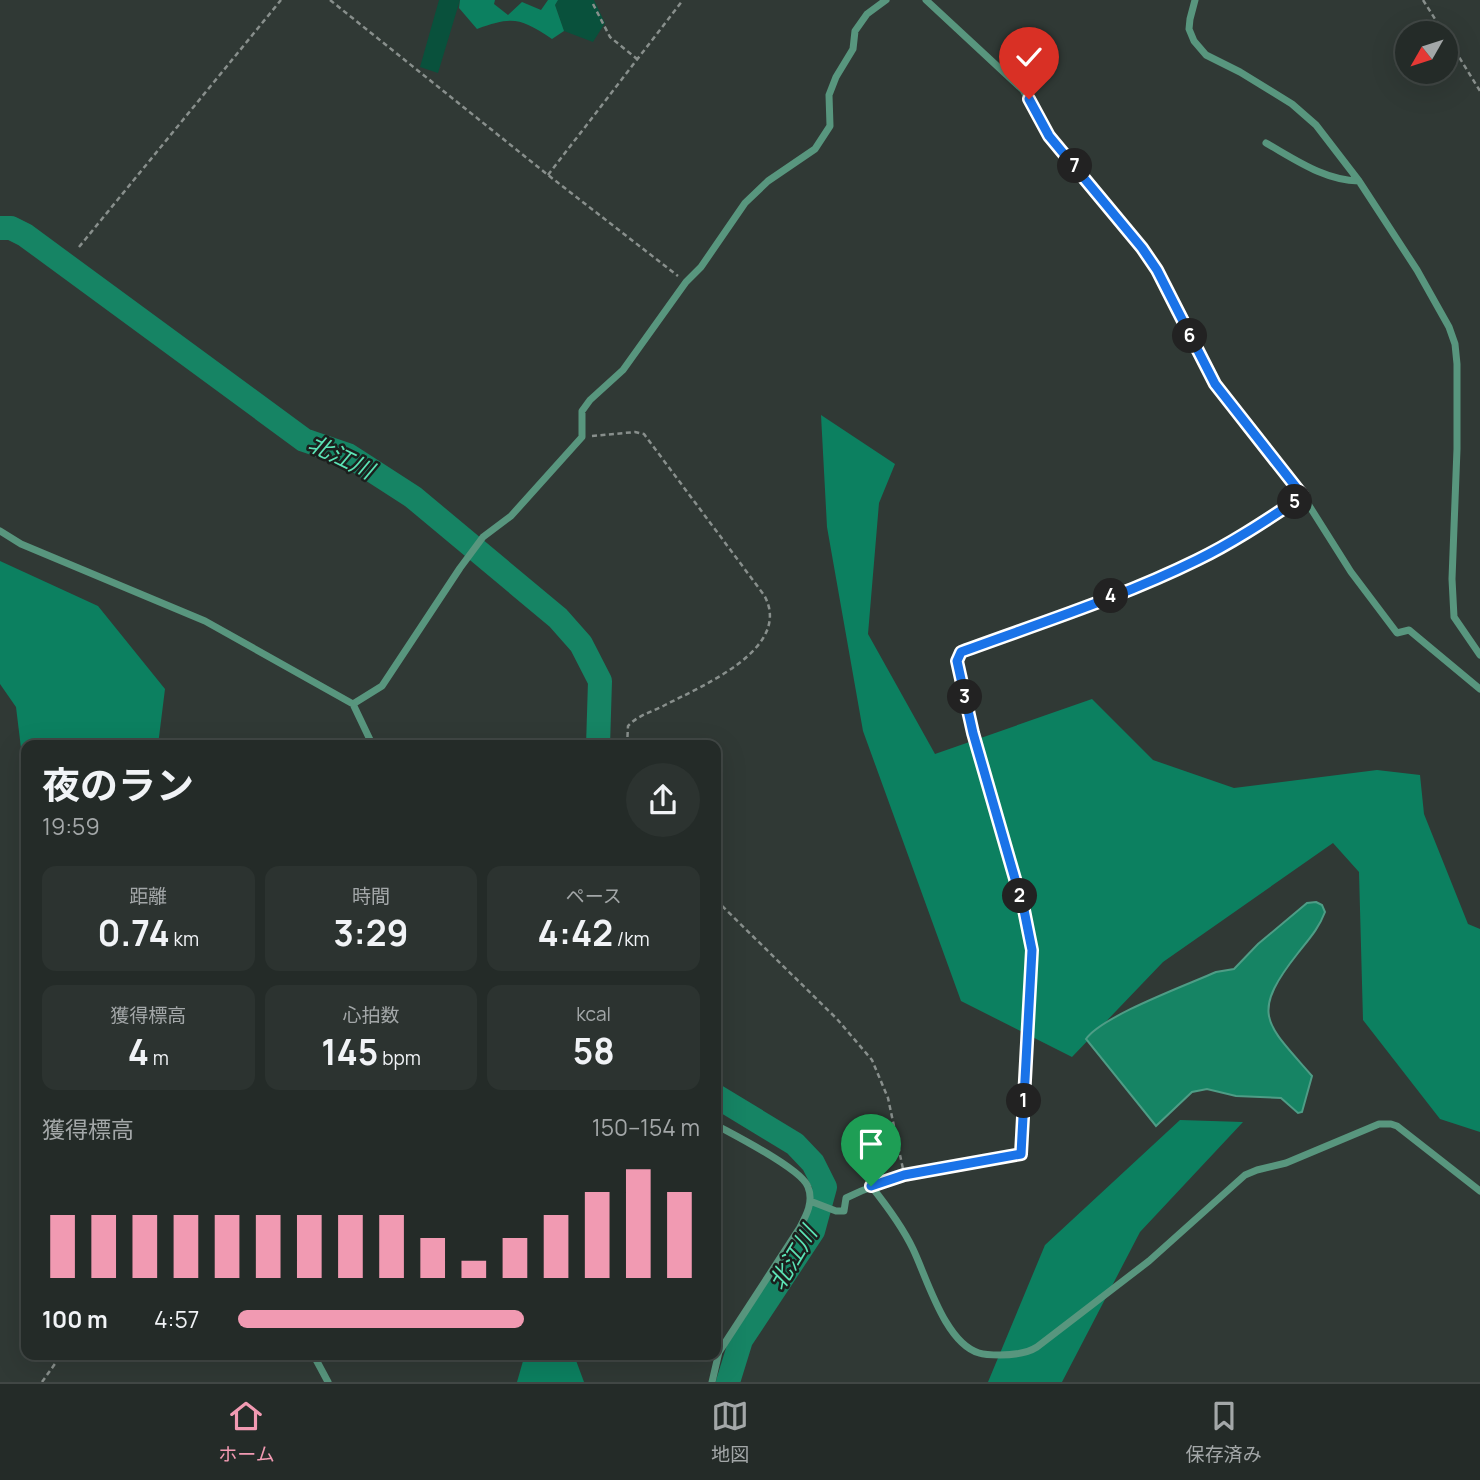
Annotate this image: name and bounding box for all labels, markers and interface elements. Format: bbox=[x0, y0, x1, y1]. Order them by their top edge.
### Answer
north arrow bbox=[1395, 21, 1458, 84]
map controls bbox=[1395, 21, 1458, 84]
pin bbox=[999, 27, 1059, 99]
icon: check bbox=[1010, 38, 1048, 76]
pin: 7 bbox=[1058, 148, 1092, 184]
text: 7 bbox=[1069, 152, 1080, 178]
pin: 6 bbox=[1172, 318, 1208, 354]
text: 6 bbox=[1184, 322, 1195, 348]
water label: 北江川 bbox=[303, 427, 382, 487]
pin: 5 bbox=[1278, 484, 1312, 520]
text: 5 bbox=[1289, 488, 1300, 514]
pin: 4 bbox=[1094, 578, 1128, 614]
text: 4 bbox=[1105, 582, 1116, 608]
pin: 3 bbox=[948, 680, 982, 714]
text: 3 bbox=[959, 683, 970, 709]
text: 夜のラン bbox=[42, 758, 194, 810]
button: share bbox=[626, 763, 700, 837]
text: 19:59 bbox=[42, 810, 100, 842]
pin: 2 bbox=[1002, 878, 1038, 914]
text: 2 bbox=[1014, 882, 1025, 908]
text: 距離 bbox=[129, 883, 167, 909]
text: 時間 bbox=[352, 883, 390, 909]
text: ペース bbox=[566, 883, 622, 909]
text: 0.74 bbox=[98, 909, 170, 957]
text: 3:29 bbox=[334, 909, 408, 957]
text: 4:42 bbox=[538, 909, 613, 957]
text: km bbox=[170, 926, 199, 952]
text: /km bbox=[613, 926, 650, 952]
text: kcal bbox=[576, 1001, 611, 1027]
text: 獲得標高 bbox=[110, 1002, 186, 1028]
text: 心拍数 bbox=[342, 1002, 400, 1028]
text: 58 bbox=[573, 1027, 615, 1075]
text: 4 bbox=[128, 1028, 149, 1076]
text: 145 bbox=[321, 1028, 378, 1076]
text: m bbox=[149, 1045, 169, 1071]
text: bpm bbox=[378, 1045, 421, 1071]
pin: 1 bbox=[1006, 1084, 1042, 1118]
text: 1 bbox=[1019, 1087, 1028, 1113]
text: 150–154 m bbox=[592, 1111, 700, 1143]
text: 獲得標高 bbox=[42, 1113, 134, 1145]
pin bbox=[841, 1114, 901, 1186]
icon: arrive bbox=[852, 1125, 890, 1163]
water label: 北江川 bbox=[761, 1217, 825, 1295]
text: 100 m bbox=[42, 1303, 108, 1335]
text: 4:57 bbox=[154, 1303, 199, 1335]
tab: ホーム bbox=[218, 1397, 275, 1467]
tab: 地図 bbox=[711, 1397, 749, 1467]
tab: 保存済み bbox=[1186, 1397, 1262, 1467]

